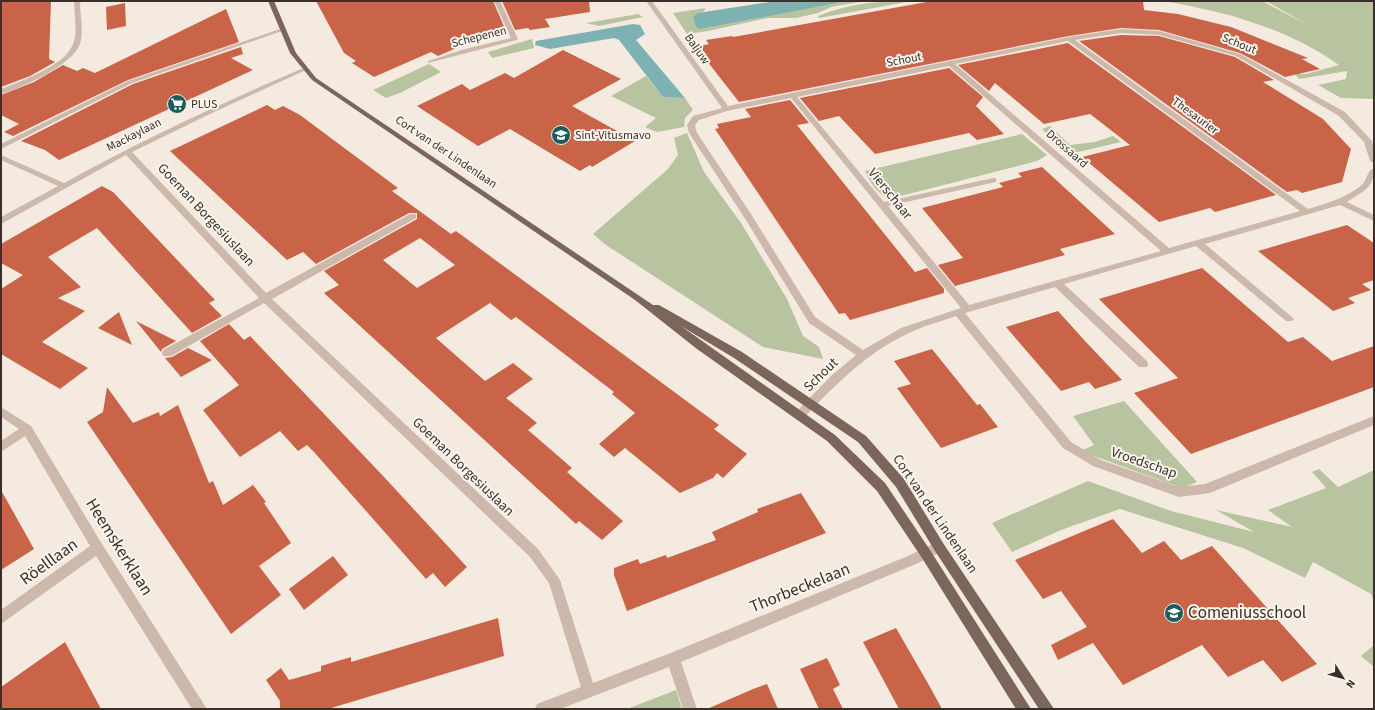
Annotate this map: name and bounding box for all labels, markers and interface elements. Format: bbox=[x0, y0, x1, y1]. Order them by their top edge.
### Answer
street label: Schepenen bbox=[450, 22, 508, 52]
street label: Schout bbox=[1219, 29, 1259, 59]
street label: Baljuw bbox=[680, 30, 714, 68]
street label: Schout bbox=[885, 48, 923, 72]
supermarket icon: PLUS bbox=[166, 93, 188, 115]
street label: Thesaurier bbox=[1168, 93, 1222, 139]
place label: PLUS bbox=[191, 96, 217, 113]
street label: Cort van der Lindenlaan bbox=[392, 111, 500, 193]
street label: Mackaylaan bbox=[104, 114, 164, 156]
school or university icon: Sint-Vitusmavo bbox=[550, 124, 572, 146]
street label: Drossaard bbox=[1042, 126, 1092, 172]
place label: Sint-Vitusmavo bbox=[575, 127, 651, 144]
street label: Goeman Borgesiuslaan bbox=[153, 159, 259, 271]
street label: Vierschaar bbox=[863, 164, 917, 224]
street label: Schout bbox=[799, 353, 843, 397]
street label: Goeman Borgesiuslaan bbox=[408, 413, 518, 521]
street label: Vroedschap bbox=[1108, 442, 1180, 484]
street label: Cort van der Lindenlaan bbox=[888, 450, 982, 578]
street label: Heemskerklaan bbox=[79, 494, 159, 600]
street label: Röelllaan bbox=[15, 533, 83, 591]
street label: Thorbeckelaan bbox=[746, 557, 854, 619]
place label: Comeniusschool bbox=[1188, 601, 1306, 625]
school or university icon: Comeniusschool bbox=[1163, 602, 1185, 624]
north arrow bbox=[1323, 658, 1363, 698]
text: N bbox=[1342, 676, 1359, 691]

